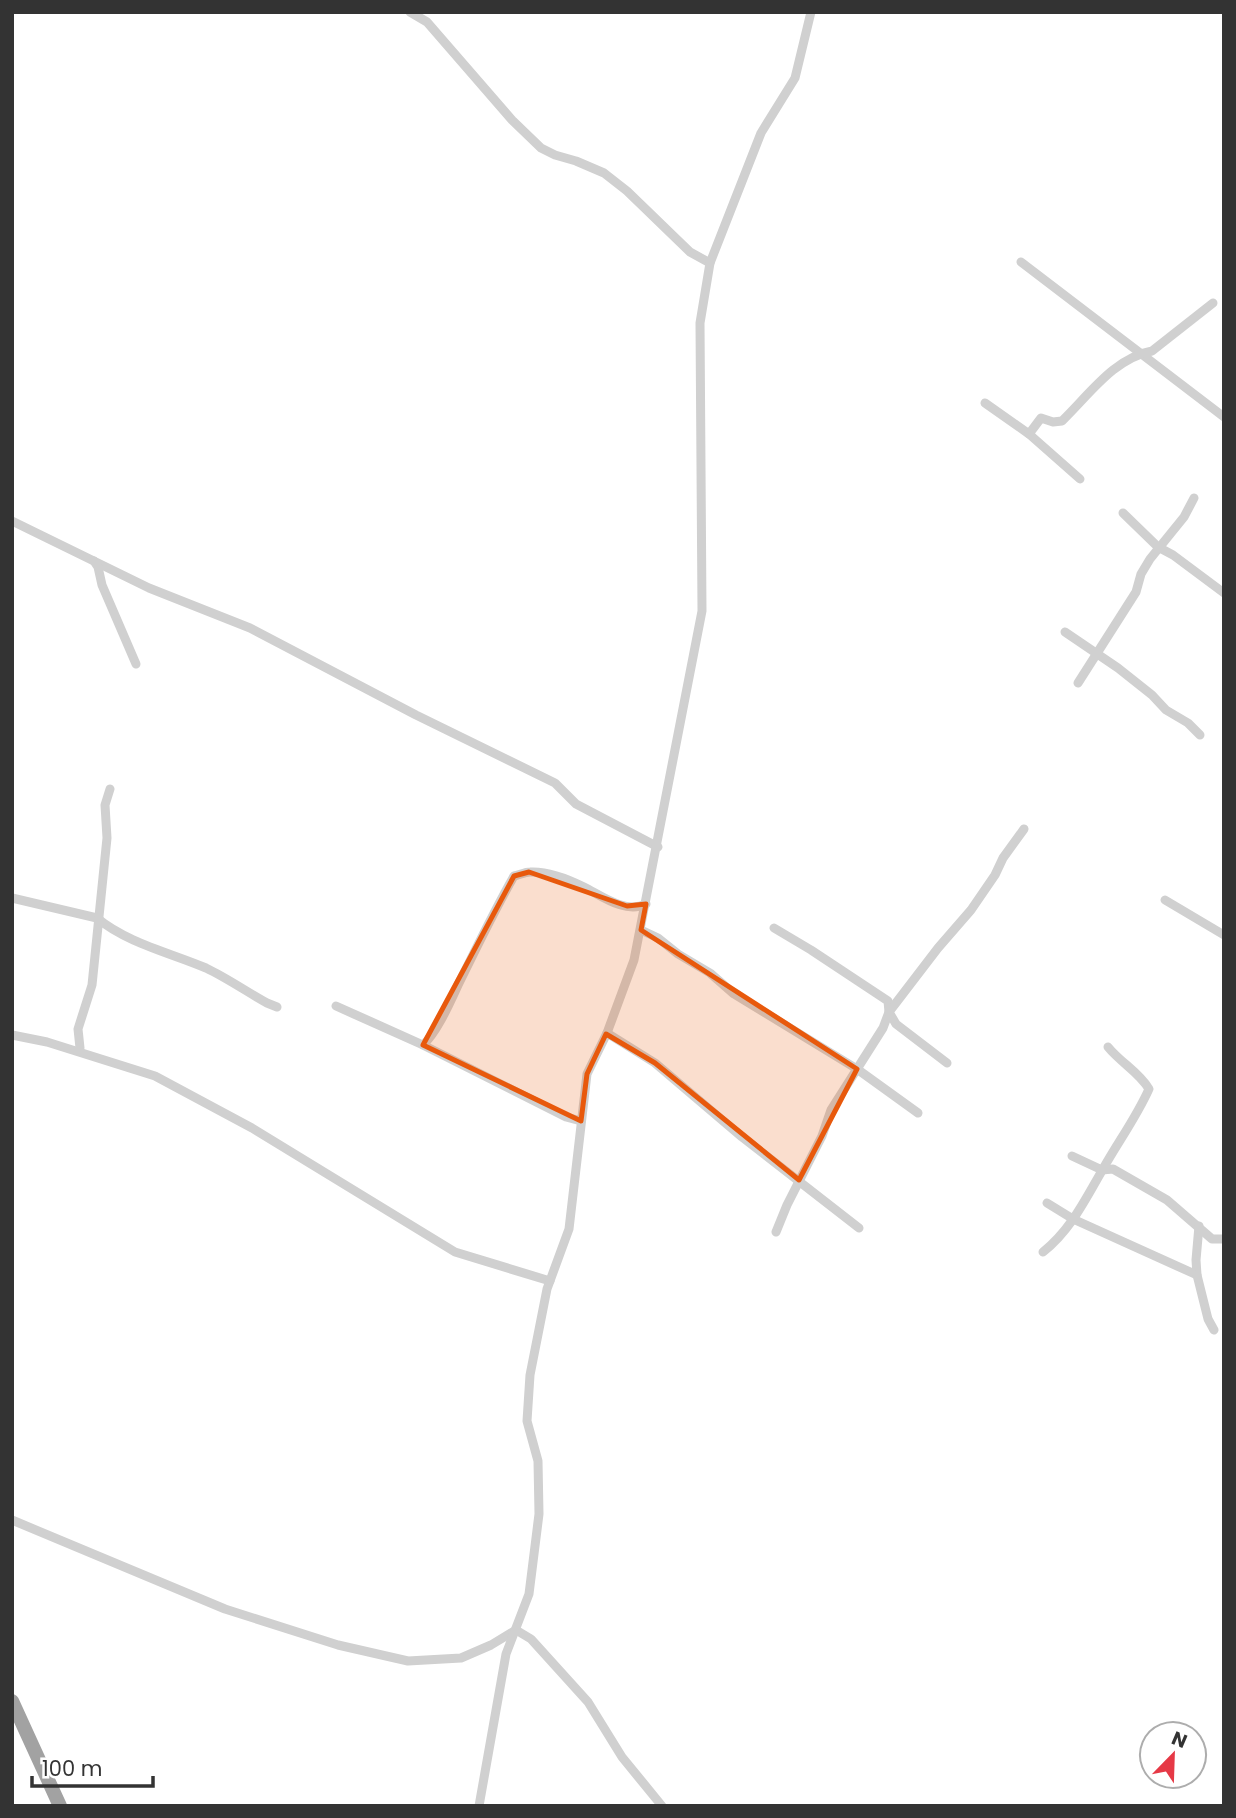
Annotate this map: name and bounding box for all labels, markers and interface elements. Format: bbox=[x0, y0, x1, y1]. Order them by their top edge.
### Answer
north arrow bbox=[1138, 1720, 1208, 1790]
text: N bbox=[1168, 1725, 1191, 1755]
scale bar bbox=[32, 1744, 152, 1788]
text: 100 m bbox=[42, 1754, 102, 1783]

